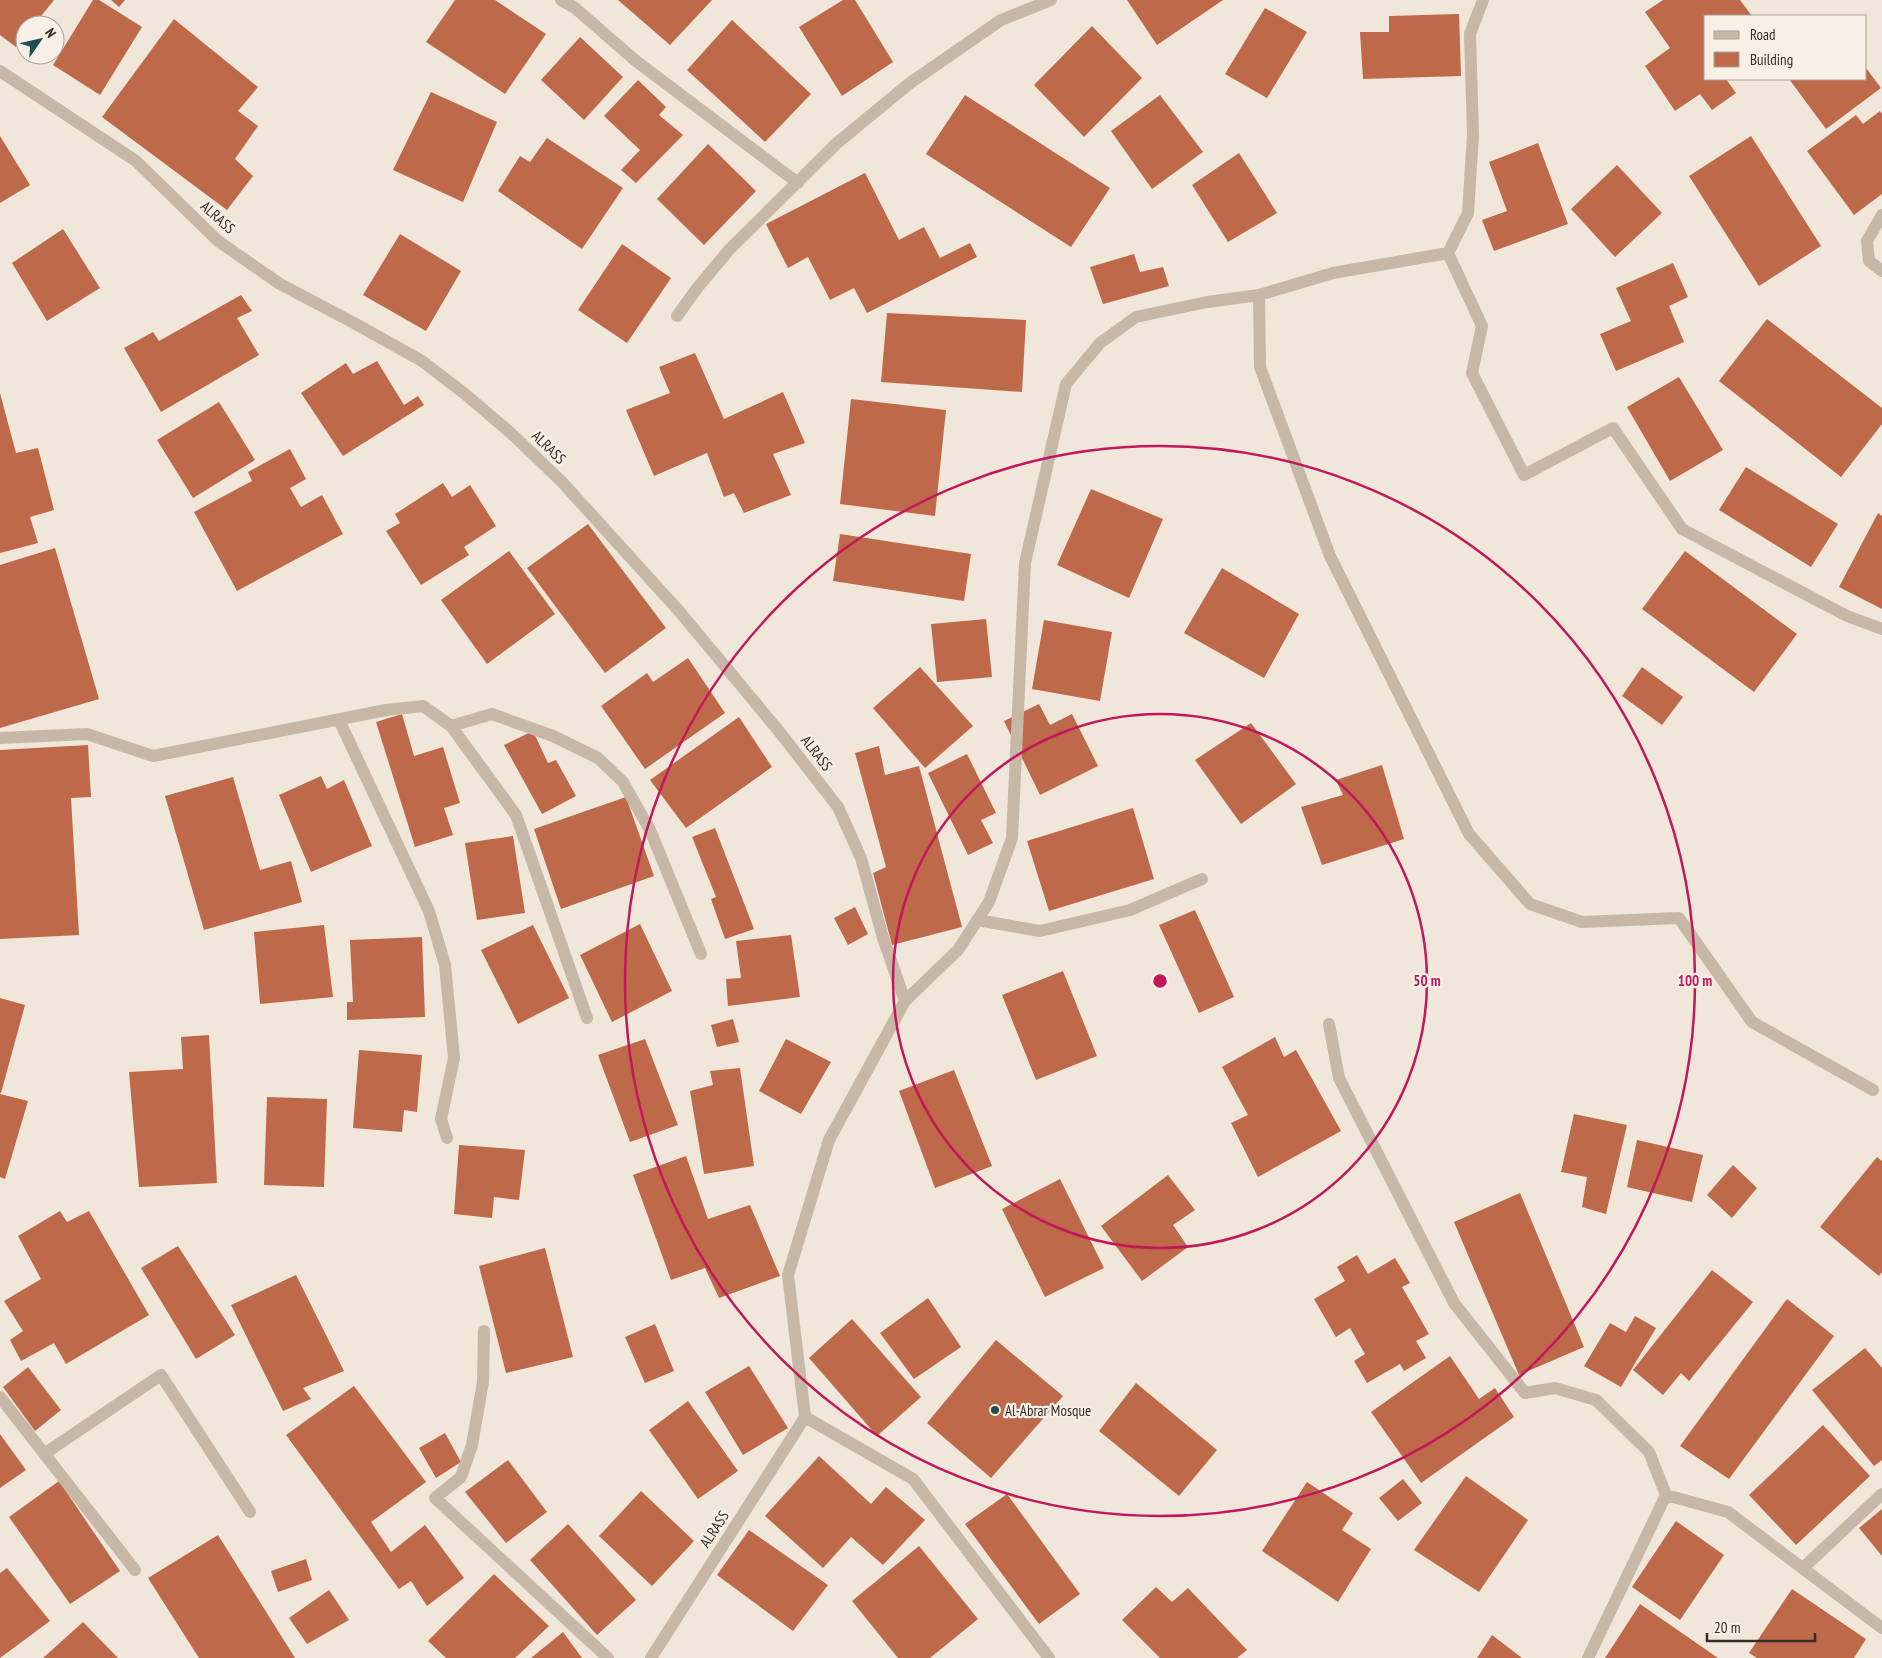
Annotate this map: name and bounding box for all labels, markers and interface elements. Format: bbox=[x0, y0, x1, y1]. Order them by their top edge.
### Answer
north arrow bbox=[15, 15, 65, 65]
legend bbox=[1704, 15, 1867, 80]
text: N bbox=[41, 25, 60, 41]
text: Road bbox=[1750, 25, 1776, 44]
text: Building bbox=[1750, 50, 1793, 69]
street label: ALRASS bbox=[197, 197, 239, 237]
street label: ALRASS bbox=[528, 426, 570, 468]
street label: ALRASS bbox=[797, 731, 837, 775]
text: 50 m bbox=[1413, 971, 1441, 990]
text: 100 m bbox=[1678, 971, 1712, 990]
centre of rings bbox=[1151, 972, 1169, 990]
place label: Al-Abrar Mosque bbox=[1005, 1401, 1091, 1420]
marker: Al-Abrar Mosque bbox=[989, 1404, 1001, 1416]
street label: ALRASS bbox=[695, 1507, 733, 1551]
scale bar bbox=[1707, 1610, 1814, 1642]
text: 20 m bbox=[1714, 1618, 1740, 1637]

